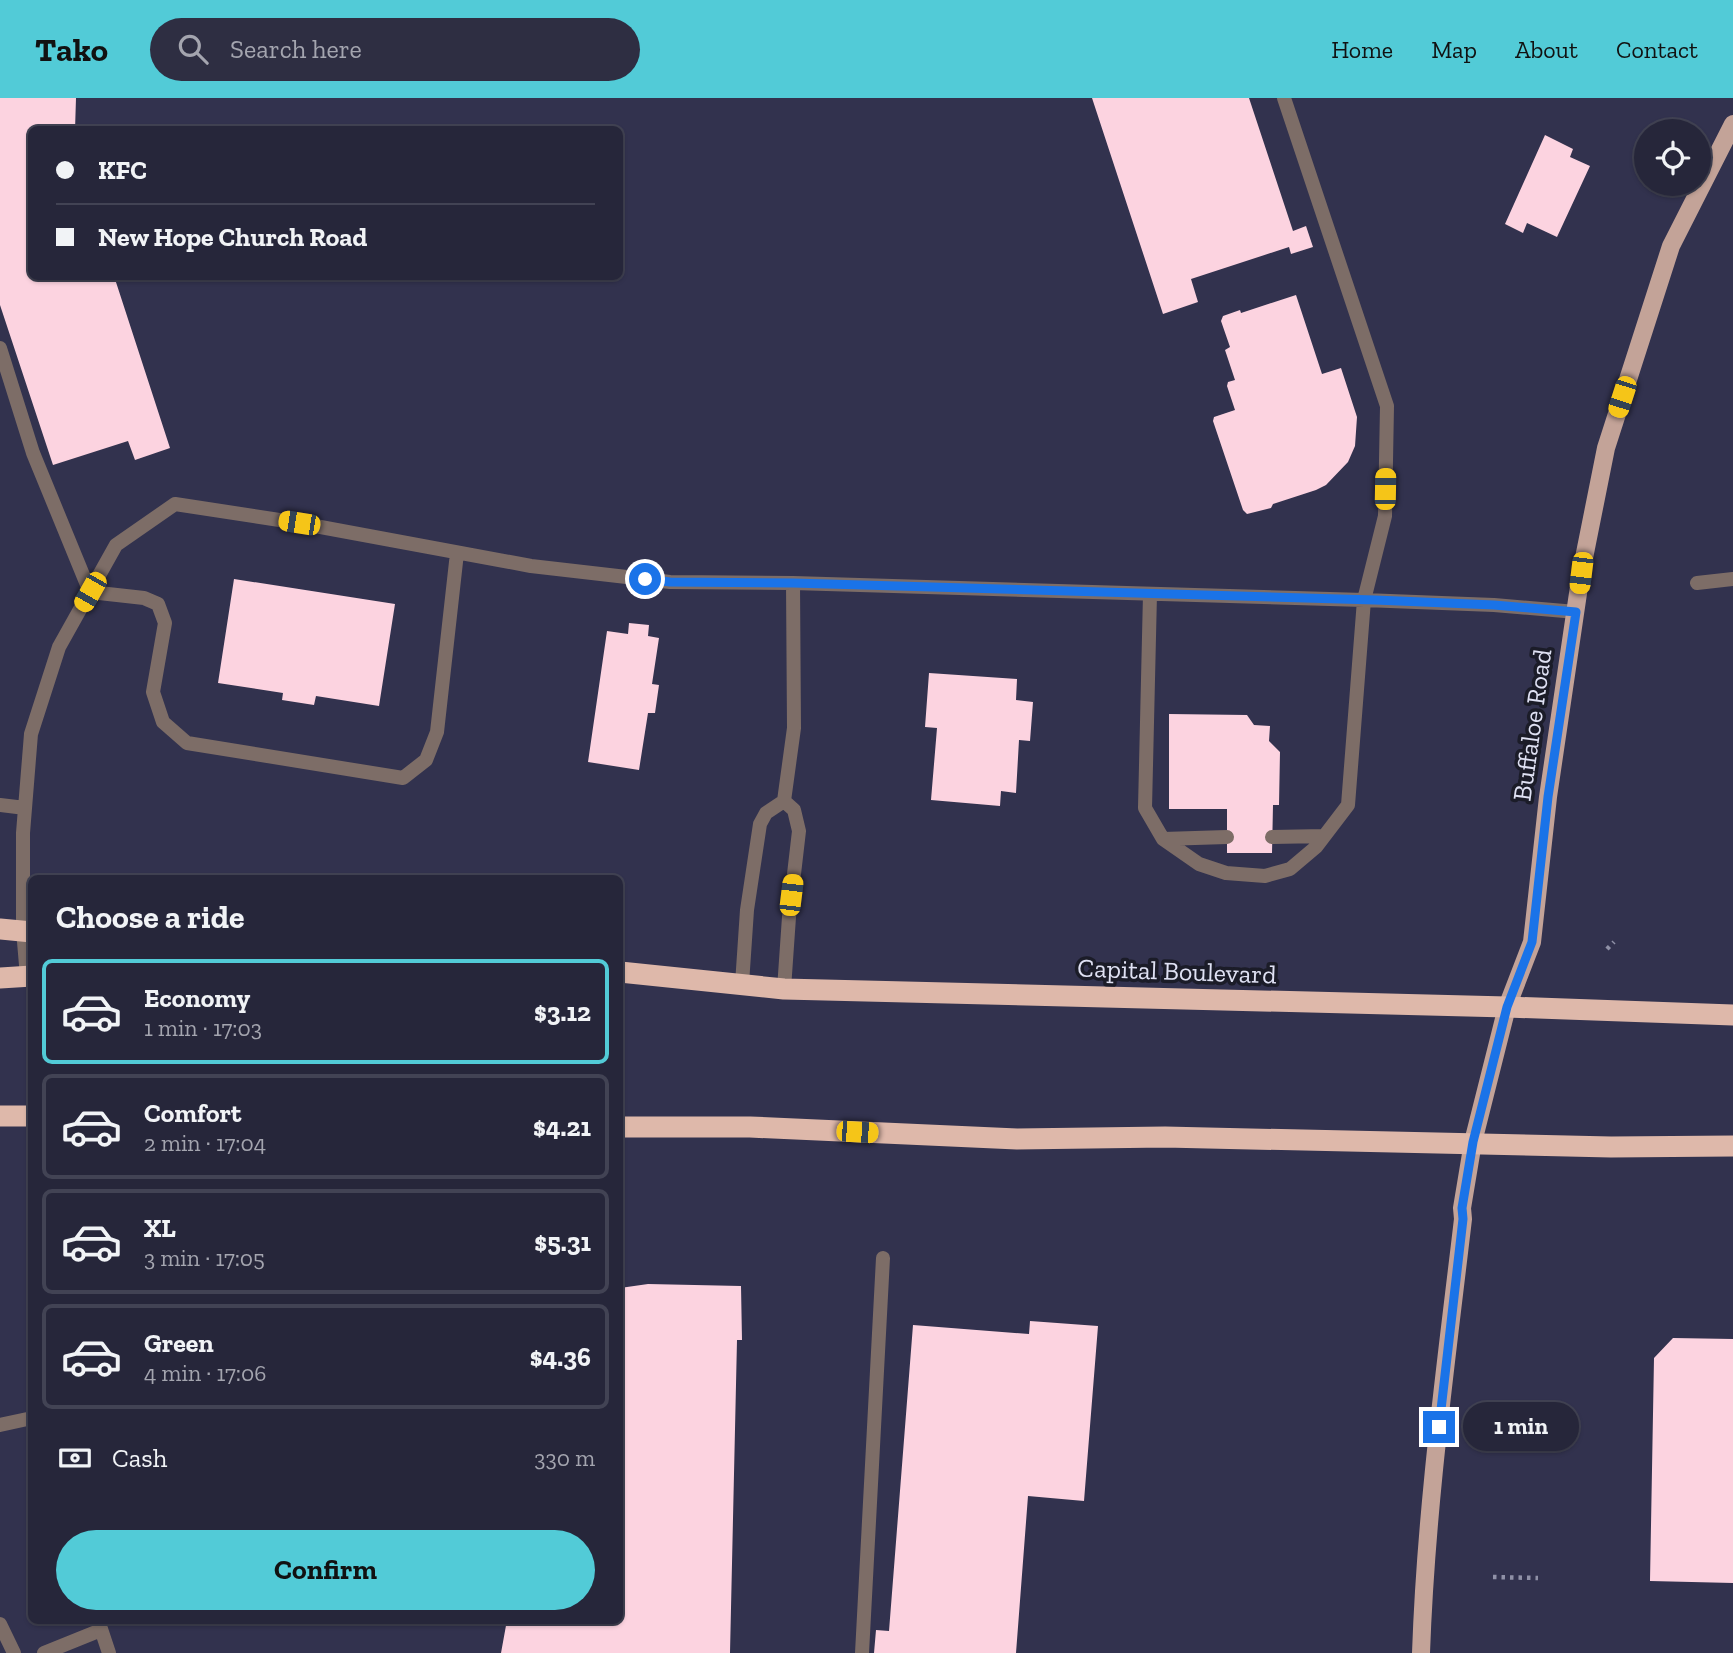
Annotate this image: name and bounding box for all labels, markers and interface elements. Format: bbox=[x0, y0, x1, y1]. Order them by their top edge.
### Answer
search box bbox=[150, 18, 640, 81]
text: Tako bbox=[35, 30, 108, 69]
icon: search bbox=[174, 30, 212, 68]
text: Search here bbox=[230, 33, 362, 65]
text: Home bbox=[1331, 35, 1393, 64]
text: Map bbox=[1431, 35, 1477, 64]
text: About bbox=[1515, 35, 1578, 64]
text: Contact bbox=[1616, 35, 1698, 64]
map controls bbox=[1634, 119, 1711, 196]
button: locate bbox=[1634, 119, 1711, 196]
text: KFC bbox=[98, 154, 147, 186]
text: New Hope Church Road bbox=[98, 221, 367, 253]
car bbox=[1606, 374, 1639, 420]
car bbox=[1375, 468, 1396, 510]
car bbox=[277, 509, 322, 537]
car bbox=[1569, 551, 1594, 595]
route start bbox=[629, 563, 661, 595]
car bbox=[71, 569, 110, 615]
street label: Buffaloe Road bbox=[1506, 647, 1558, 803]
car bbox=[779, 873, 804, 917]
text: Choose a ride bbox=[56, 898, 244, 936]
street label: Capital Boulevard bbox=[1077, 952, 1277, 990]
icon: car bbox=[60, 980, 123, 1043]
text: Economy bbox=[144, 982, 250, 1014]
text: $3.12 bbox=[534, 996, 591, 1028]
text: 1 min · 17:03 bbox=[144, 1014, 262, 1042]
icon: car bbox=[60, 1095, 123, 1158]
text: Comfort bbox=[144, 1097, 241, 1129]
text: $4.21 bbox=[533, 1111, 591, 1143]
car bbox=[836, 1120, 879, 1144]
text: 2 min · 17:04 bbox=[144, 1129, 266, 1157]
icon: car bbox=[60, 1210, 123, 1273]
text: XL bbox=[144, 1212, 176, 1244]
text: $5.31 bbox=[534, 1226, 591, 1258]
text: 3 min · 17:05 bbox=[144, 1244, 265, 1272]
icon: car bbox=[60, 1325, 123, 1388]
text: Green bbox=[144, 1327, 214, 1359]
text: $4.36 bbox=[530, 1341, 591, 1373]
text: 4 min · 17:06 bbox=[144, 1359, 266, 1387]
callout: 1 min bbox=[1464, 1402, 1579, 1452]
route end bbox=[1423, 1411, 1455, 1443]
text: 1 min bbox=[1494, 1412, 1548, 1440]
icon: cash bbox=[56, 1439, 94, 1477]
text: Cash bbox=[112, 1442, 167, 1474]
text: 330 m bbox=[534, 1444, 595, 1472]
button: Confirm bbox=[56, 1530, 595, 1610]

